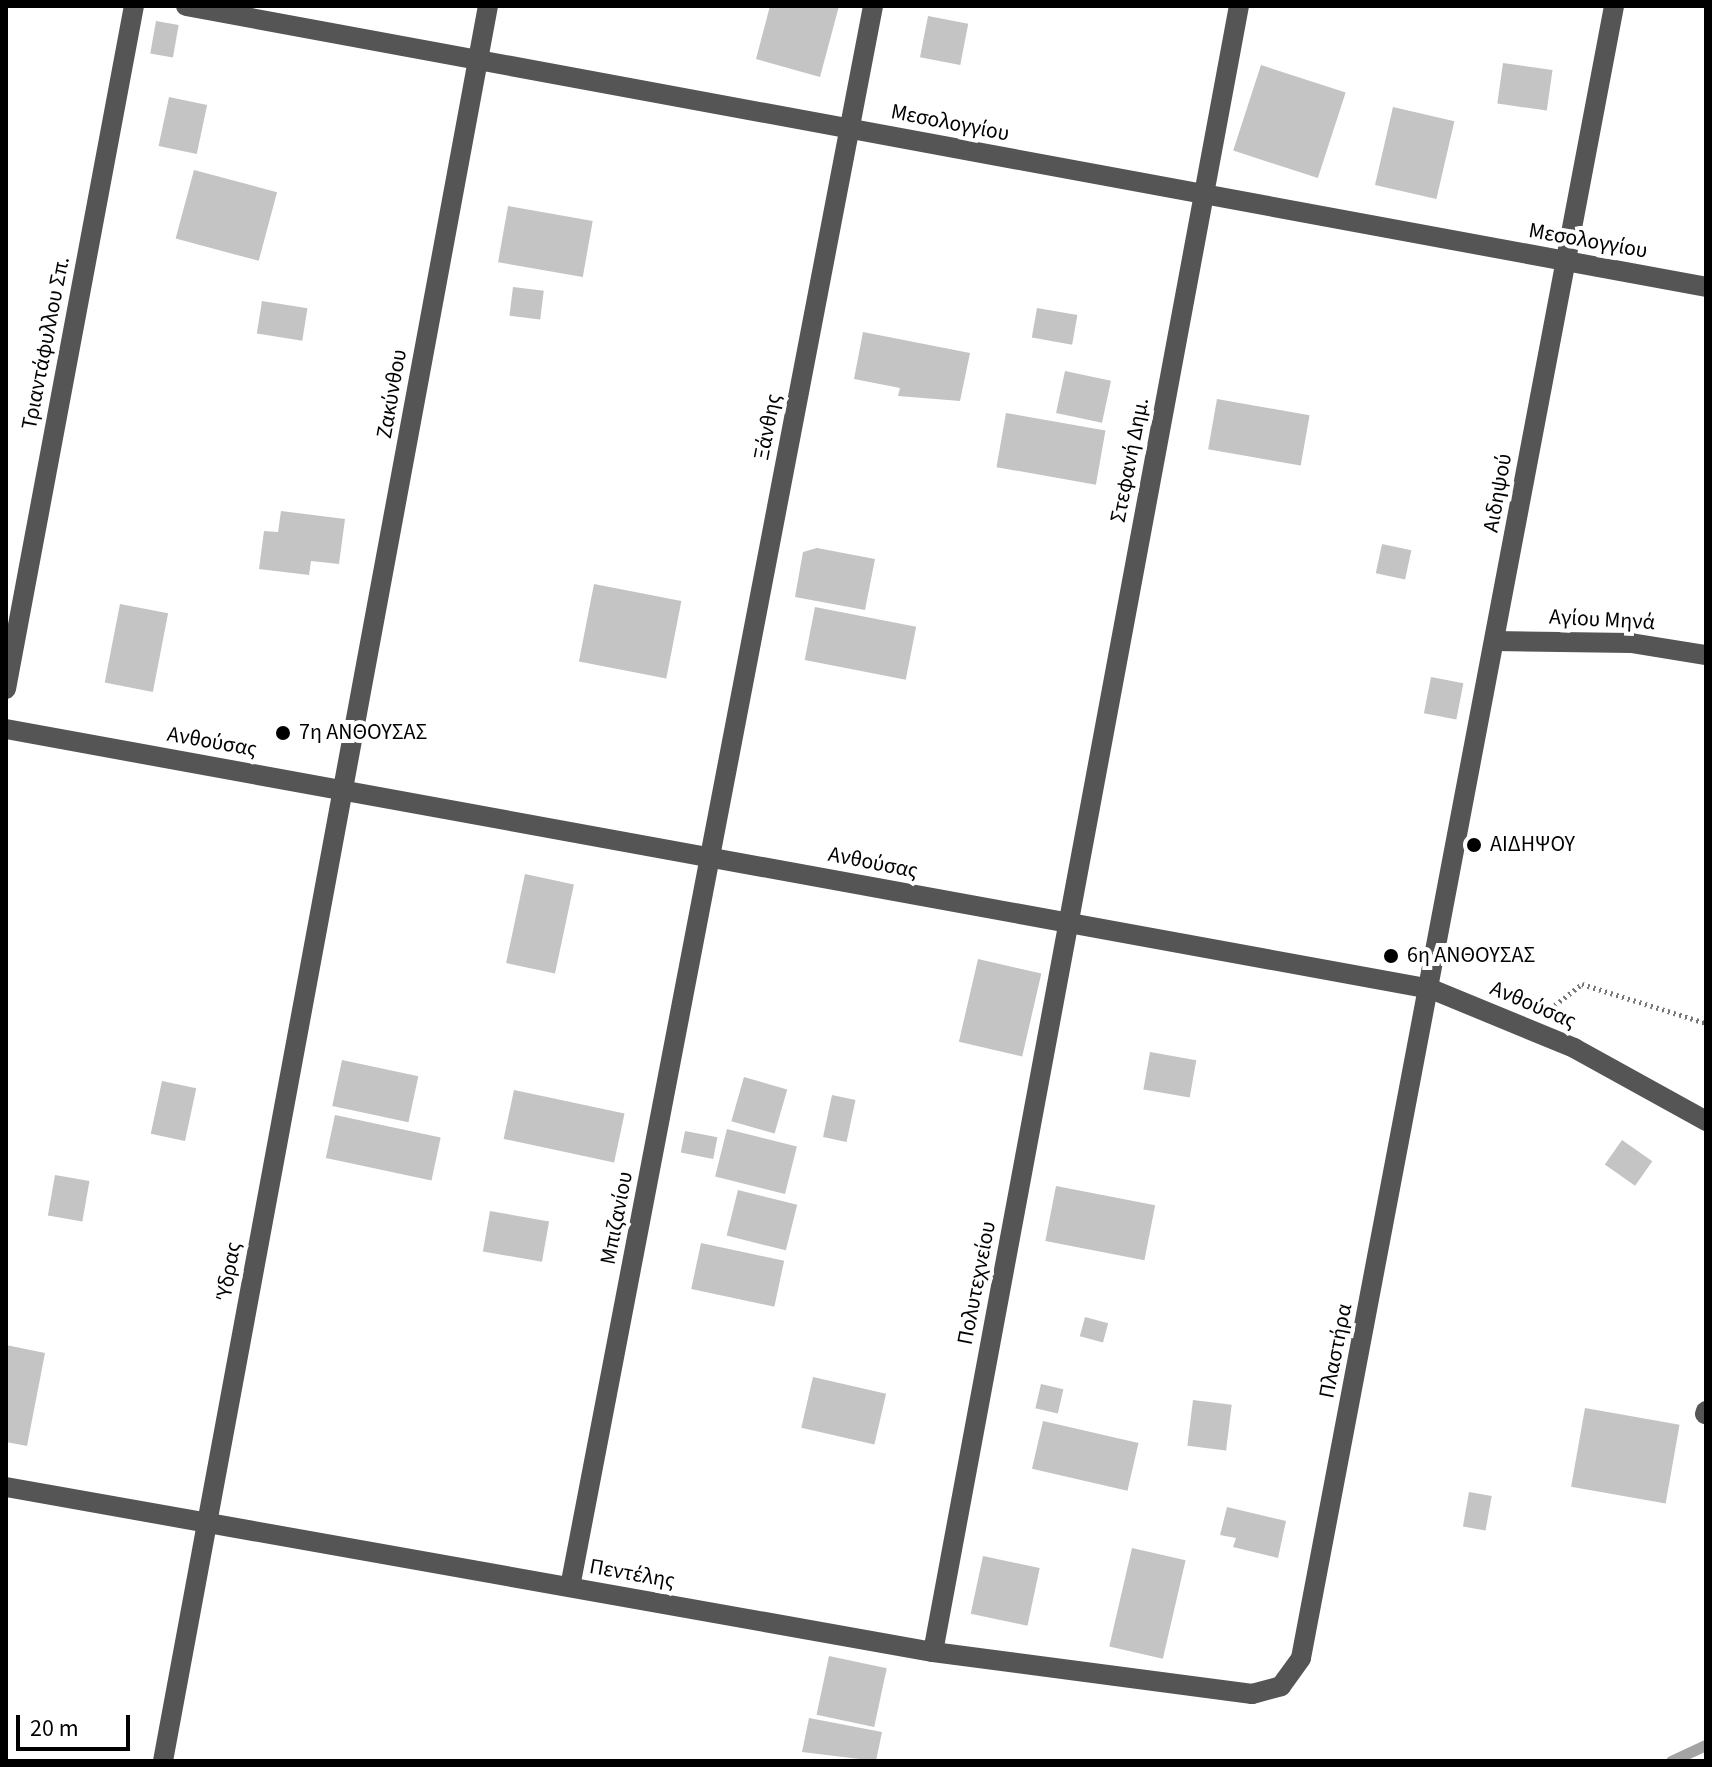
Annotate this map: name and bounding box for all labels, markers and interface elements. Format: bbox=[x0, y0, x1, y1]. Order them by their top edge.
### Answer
street label: Μεσολογγίου bbox=[889, 99, 1011, 147]
street label: Μεσολογγίου bbox=[1527, 218, 1649, 264]
street label: Τριαντάφυλλου Σπ. bbox=[16, 254, 76, 432]
street label: Ζακύνθου bbox=[371, 347, 413, 441]
street label: Ξάνθης bbox=[749, 392, 787, 462]
street label: Στεφανή Δημ. bbox=[1105, 395, 1155, 525]
street label: Αιδηψού bbox=[1478, 452, 1518, 534]
street label: Αγίου Μηνά bbox=[1548, 604, 1656, 636]
place label: 7η ΑΝΘΟΥΣΑΣ bbox=[299, 720, 427, 746]
street label: Ανθούσας bbox=[165, 721, 259, 763]
marker: 7η ΑΝΘΟΥΣΑΣ bbox=[274, 724, 292, 742]
place label: ΑΙΔΗΨΟΥ bbox=[1490, 832, 1575, 858]
marker: ΑΙΔΗΨΟΥ bbox=[1465, 836, 1483, 854]
street label: Ανθούσας bbox=[826, 841, 920, 885]
place label: 6η ΑΝΘΟΥΣΑΣ bbox=[1407, 943, 1535, 969]
marker: 6η ΑΝΘΟΥΣΑΣ bbox=[1382, 947, 1400, 965]
street label: Ανθούσας bbox=[1486, 975, 1580, 1035]
street label: Μπιζανίου bbox=[595, 1169, 639, 1267]
street label: Πολυτεχνείου bbox=[952, 1219, 1002, 1347]
street label: Ύδρας bbox=[211, 1240, 247, 1302]
street label: Πλαστήρα bbox=[1314, 1302, 1358, 1400]
street label: Πεντέλης bbox=[587, 1554, 677, 1594]
scale bar bbox=[20, 1699, 134, 1749]
text: 20 m bbox=[30, 1711, 79, 1746]

